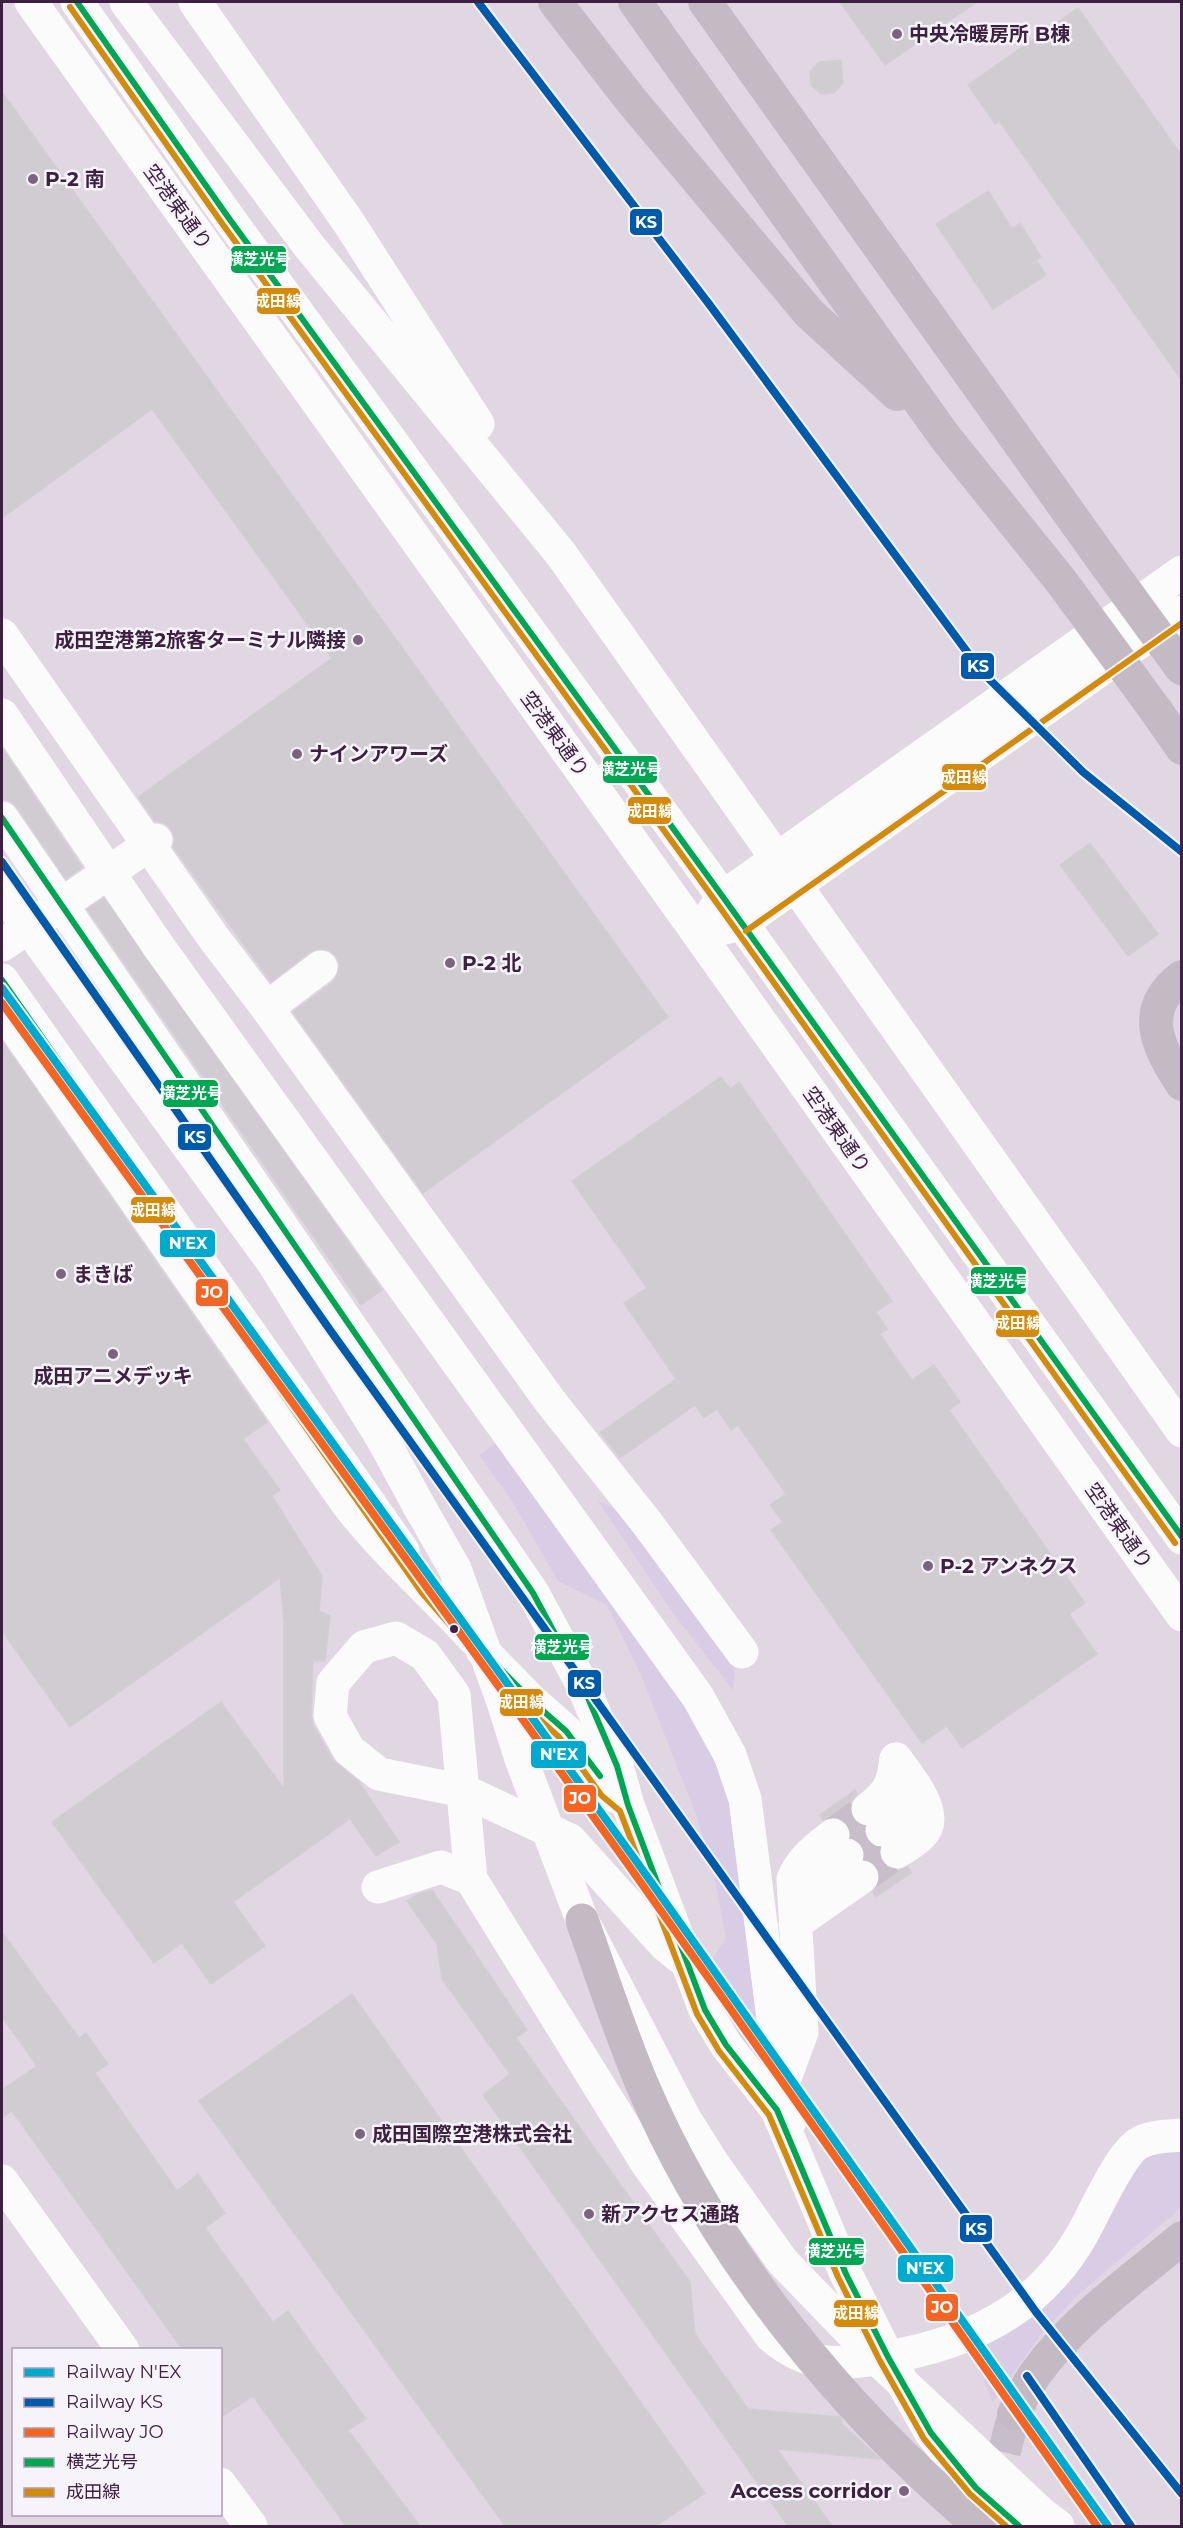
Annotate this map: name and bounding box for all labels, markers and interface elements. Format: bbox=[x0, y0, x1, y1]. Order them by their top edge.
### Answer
place label: 中央冷暖房所 B棟 bbox=[909, 22, 1070, 46]
marker: 中央冷暖房所 B棟 bbox=[890, 27, 904, 41]
street label: 空港東通り bbox=[139, 159, 217, 255]
place label: P-2 南 bbox=[45, 167, 104, 191]
marker: P-2 南 bbox=[26, 172, 40, 186]
line badge: KS bbox=[629, 208, 663, 236]
text: KS bbox=[635, 213, 657, 232]
line badge: 横芝光号 bbox=[230, 245, 287, 274]
text: 横芝光号 bbox=[227, 250, 291, 269]
line badge: 成田線 bbox=[256, 287, 301, 315]
text: 成田線 bbox=[254, 292, 302, 311]
place label: 成田空港第2旅客ターミナル隣接 bbox=[54, 628, 346, 652]
marker: 成田空港第2旅客ターミナル隣接 bbox=[351, 633, 365, 647]
line badge: KS bbox=[960, 652, 995, 680]
text: KS bbox=[967, 657, 989, 676]
street label: 空港東通り bbox=[516, 686, 594, 782]
place label: ナインアワーズ bbox=[309, 742, 448, 766]
marker: ナインアワーズ bbox=[290, 747, 304, 761]
line badge: 横芝光号 bbox=[602, 755, 658, 784]
text: 横芝光号 bbox=[598, 760, 662, 779]
line badge: 成田線 bbox=[941, 763, 987, 791]
text: 成田線 bbox=[940, 768, 988, 787]
line badge: 成田線 bbox=[627, 796, 672, 825]
text: 成田線 bbox=[626, 802, 674, 821]
place label: P-2 北 bbox=[462, 951, 521, 975]
marker: P-2 北 bbox=[443, 956, 457, 970]
line badge: 横芝光号 bbox=[162, 1079, 219, 1108]
street label: 空港東通り bbox=[798, 1082, 876, 1178]
text: 横芝光号 bbox=[159, 1084, 223, 1103]
line badge: KS bbox=[177, 1123, 212, 1151]
text: KS bbox=[184, 1128, 206, 1147]
line badge: 成田線 bbox=[130, 1196, 176, 1224]
text: 成田線 bbox=[129, 1201, 177, 1220]
line badge: N'EX bbox=[159, 1229, 216, 1258]
text: N'EX bbox=[169, 1234, 208, 1253]
place label: まきば bbox=[73, 1262, 133, 1286]
line badge: 横芝光号 bbox=[970, 1266, 1027, 1295]
marker: まきば bbox=[54, 1267, 68, 1281]
text: 横芝光号 bbox=[966, 1272, 1030, 1291]
line badge: JO bbox=[195, 1278, 229, 1307]
text: JO bbox=[200, 1283, 223, 1302]
line badge: 成田線 bbox=[995, 1309, 1040, 1338]
text: 成田線 bbox=[994, 1314, 1042, 1333]
marker: 成田アニメデッキ bbox=[106, 1347, 120, 1361]
place label: 成田アニメデッキ bbox=[33, 1364, 193, 1388]
street label: 空港東通り bbox=[1080, 1478, 1158, 1574]
place label: P-2 アンネクス bbox=[940, 1554, 1078, 1578]
marker: P-2 アンネクス bbox=[921, 1559, 935, 1573]
unlabelled marker bbox=[448, 1623, 460, 1635]
line badge: 横芝光号 bbox=[534, 1633, 590, 1661]
text: 横芝光号 bbox=[530, 1638, 594, 1657]
line badge: KS bbox=[567, 1669, 602, 1698]
text: KS bbox=[573, 1674, 595, 1693]
line badge: 成田線 bbox=[499, 1688, 544, 1717]
text: 成田線 bbox=[497, 1693, 545, 1712]
line badge: N'EX bbox=[530, 1740, 587, 1769]
text: N'EX bbox=[540, 1745, 579, 1764]
line badge: JO bbox=[563, 1784, 597, 1813]
text: JO bbox=[568, 1789, 591, 1808]
place label: 成田国際空港株式会社 bbox=[372, 2122, 572, 2146]
marker: 成田国際空港株式会社 bbox=[353, 2127, 367, 2141]
place label: 新アクセス通路 bbox=[601, 2202, 740, 2226]
marker: 新アクセス通路 bbox=[582, 2207, 596, 2221]
line badge: KS bbox=[959, 2214, 993, 2243]
text: KS bbox=[965, 2220, 987, 2239]
line badge: 横芝光号 bbox=[808, 2237, 865, 2266]
text: 横芝光号 bbox=[804, 2242, 868, 2261]
line badge: N'EX bbox=[897, 2254, 954, 2283]
text: N'EX bbox=[906, 2259, 945, 2278]
line badge: JO bbox=[925, 2293, 959, 2322]
text: JO bbox=[930, 2298, 953, 2317]
line badge: 成田線 bbox=[833, 2299, 879, 2328]
text: 成田線 bbox=[832, 2304, 880, 2323]
legend bbox=[12, 2348, 222, 2516]
text: Railway N'EX bbox=[66, 2361, 182, 2383]
text: Railway KS bbox=[66, 2391, 163, 2413]
text: Railway JO bbox=[66, 2421, 164, 2443]
text: 横芝光号 bbox=[66, 2451, 138, 2473]
place label: Access corridor bbox=[729, 2479, 892, 2503]
text: 成田線 bbox=[66, 2481, 120, 2503]
marker: Access corridor bbox=[897, 2484, 911, 2498]

